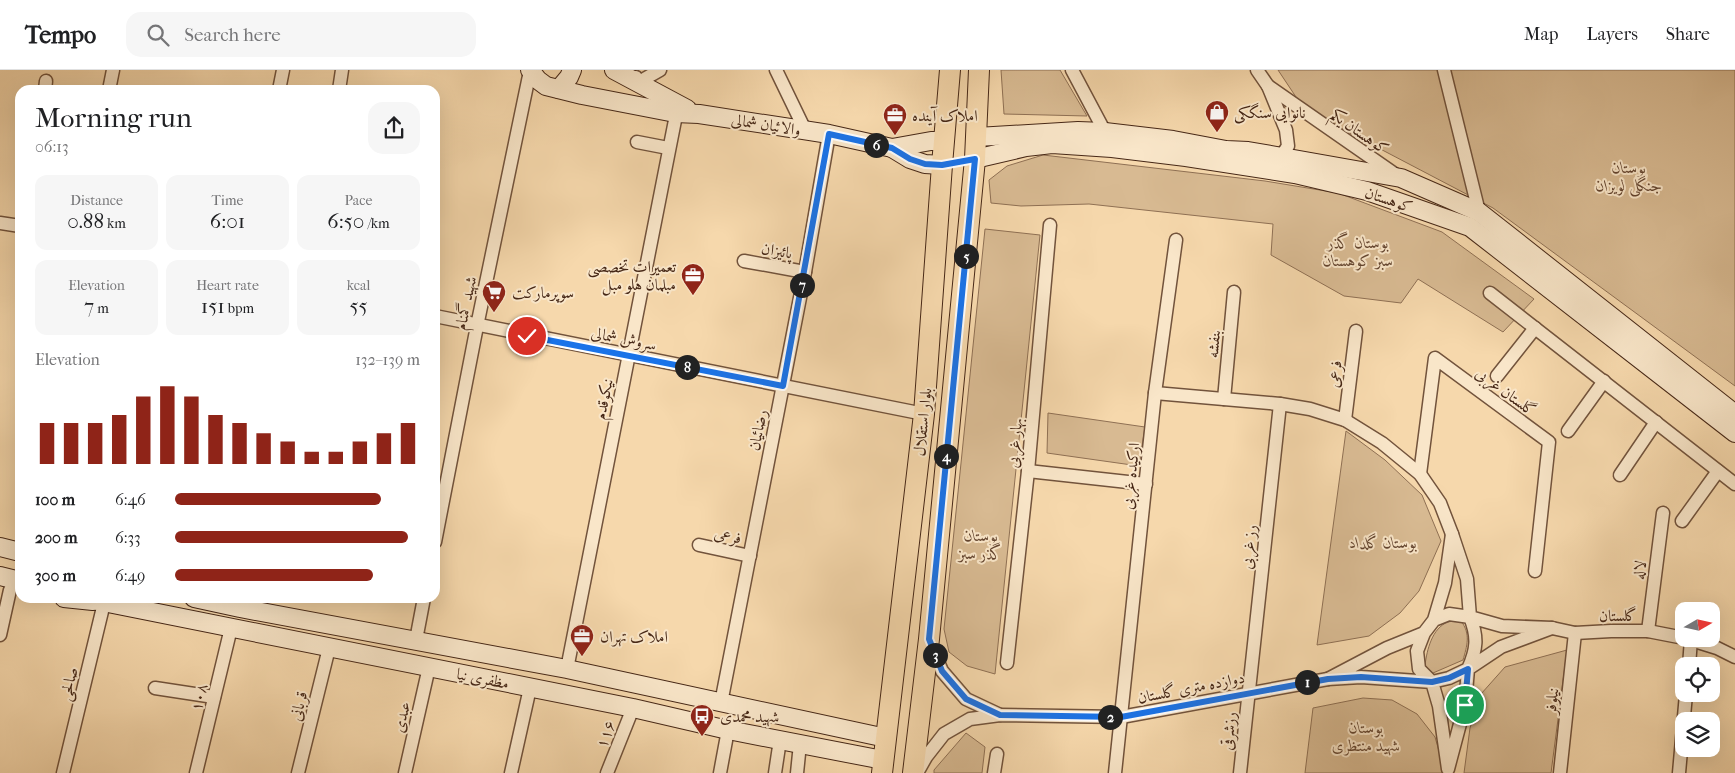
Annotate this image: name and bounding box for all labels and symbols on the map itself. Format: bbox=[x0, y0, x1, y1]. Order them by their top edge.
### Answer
shop icon: نانوایی سنگکی bbox=[1204, 99, 1230, 133]
office icon: املاک آینده bbox=[882, 102, 908, 136]
place label: نانوایی سنگکی bbox=[1234, 102, 1306, 124]
street label: کوهستان یکم bbox=[1324, 105, 1392, 163]
place label: املاک آینده bbox=[912, 106, 978, 126]
street label: والائیان شمالی bbox=[730, 110, 802, 139]
pin: 6 bbox=[864, 132, 888, 158]
park label: بوستان جنگلی لویزان bbox=[1596, 158, 1662, 197]
street label: کوهستان bbox=[1362, 182, 1415, 217]
park label: بوستان گذر سبز کوهستان bbox=[1323, 231, 1393, 271]
street label: پائیزان bbox=[760, 238, 795, 265]
pin: 5 bbox=[954, 244, 978, 268]
place label: تعمیرات تخصصی مبلمان هلو مبل bbox=[588, 257, 677, 296]
office icon: تعمیرات تخصصی مبلمان هلو مبل bbox=[680, 262, 706, 296]
pin: 7 bbox=[790, 272, 814, 298]
street label: شهید گمنام bbox=[450, 274, 485, 333]
supermarket icon: سوپرمارکت bbox=[481, 279, 507, 313]
place label: سوپرمارکت bbox=[512, 283, 574, 303]
pin bbox=[506, 315, 548, 357]
street label: سروش شمالی bbox=[589, 323, 658, 355]
street label: بنفشه bbox=[1203, 329, 1225, 359]
pin: 8 bbox=[674, 354, 700, 380]
street label: فرعی bbox=[1323, 359, 1347, 389]
street label: گلستان غربی bbox=[1471, 363, 1540, 421]
street label: نیکوقدم bbox=[590, 377, 622, 422]
street label: بلوار استقلال bbox=[909, 387, 936, 457]
street label: رضائیان bbox=[744, 408, 771, 452]
street label: بهار غربی bbox=[1003, 417, 1028, 469]
street label: ارکیده غربی bbox=[1118, 442, 1145, 511]
pin: 4 bbox=[934, 444, 958, 468]
street label: فرعی bbox=[712, 523, 743, 549]
street label: رز غربی bbox=[1237, 524, 1262, 570]
park label: بوستان گذر سبز bbox=[958, 526, 1003, 564]
park label: بوستان گلداد bbox=[1349, 533, 1417, 553]
street label: لاله bbox=[1629, 559, 1650, 581]
north arrow bbox=[1675, 602, 1720, 648]
street label: گلستان bbox=[1599, 606, 1637, 625]
office icon: املاک تهران bbox=[569, 623, 595, 657]
place label: املاک تهران bbox=[600, 627, 668, 647]
pin: 3 bbox=[922, 642, 948, 668]
street label: مظفری نیا bbox=[455, 664, 511, 694]
street label: صالحی bbox=[55, 665, 84, 703]
street label: دوازده متری گلستان bbox=[1136, 668, 1246, 707]
pin: 1 bbox=[1294, 670, 1320, 694]
street label: ۱۰۸ bbox=[186, 681, 211, 713]
pin bbox=[1444, 684, 1486, 726]
street label: نیلوفر bbox=[1540, 687, 1563, 717]
street label: قربانی bbox=[286, 689, 312, 723]
street label: عبدی bbox=[389, 700, 414, 734]
bus stop icon: شهید محمدی bbox=[689, 703, 715, 737]
pin: 2 bbox=[1098, 704, 1122, 730]
place label: شهید محمدی bbox=[720, 707, 779, 727]
street label: رزشرقی bbox=[1217, 711, 1241, 751]
street label: ۱۱۶ bbox=[592, 718, 619, 751]
park label: بوستان شهید منتظری bbox=[1332, 718, 1400, 756]

